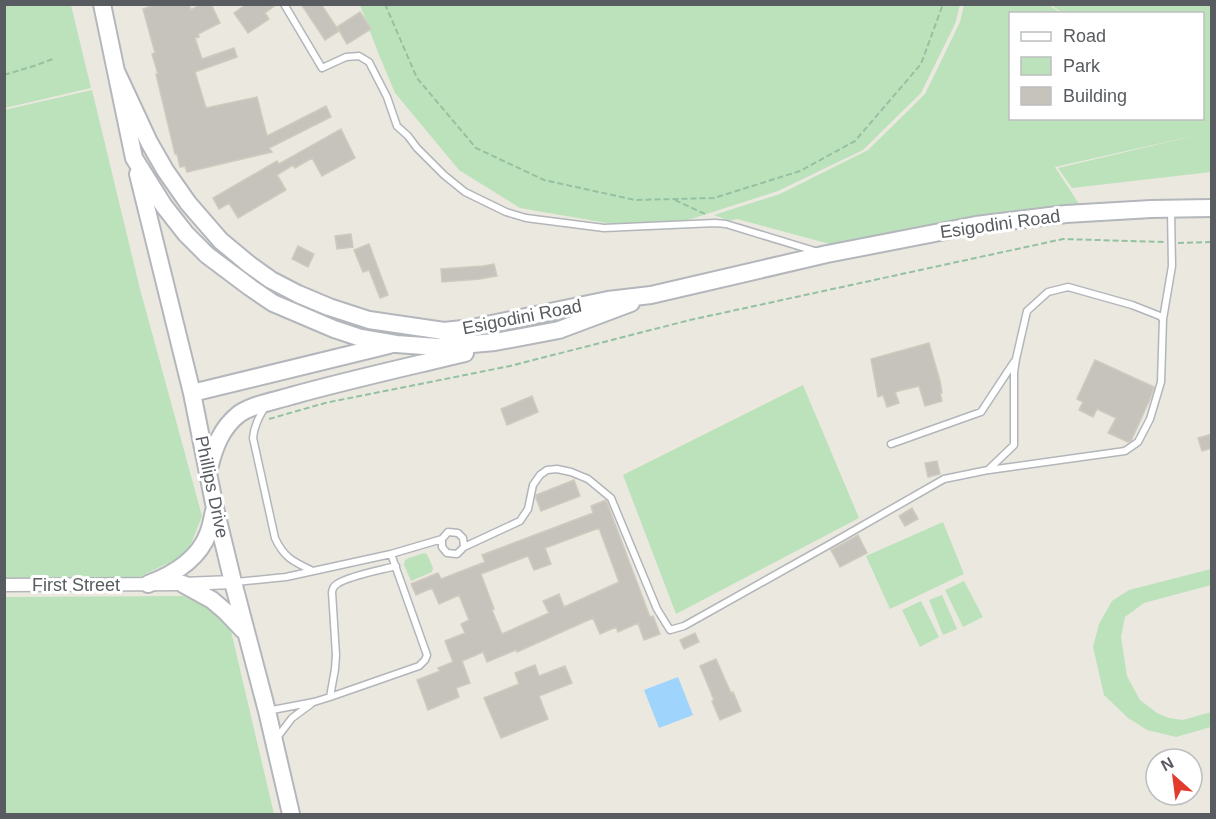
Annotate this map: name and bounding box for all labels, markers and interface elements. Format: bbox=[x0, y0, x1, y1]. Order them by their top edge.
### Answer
legend bbox=[1009, 12, 1204, 120]
text: Road bbox=[1063, 26, 1106, 46]
text: Park bbox=[1063, 56, 1101, 76]
text: Building bbox=[1063, 86, 1127, 106]
street label: Esigodini Road bbox=[939, 206, 1061, 242]
street label: Esigodini Road bbox=[461, 296, 583, 338]
street label: Phillips Drive bbox=[191, 434, 233, 540]
street label: First Street bbox=[32, 575, 120, 595]
north arrow bbox=[1144, 747, 1204, 807]
text: N bbox=[1158, 754, 1176, 774]

